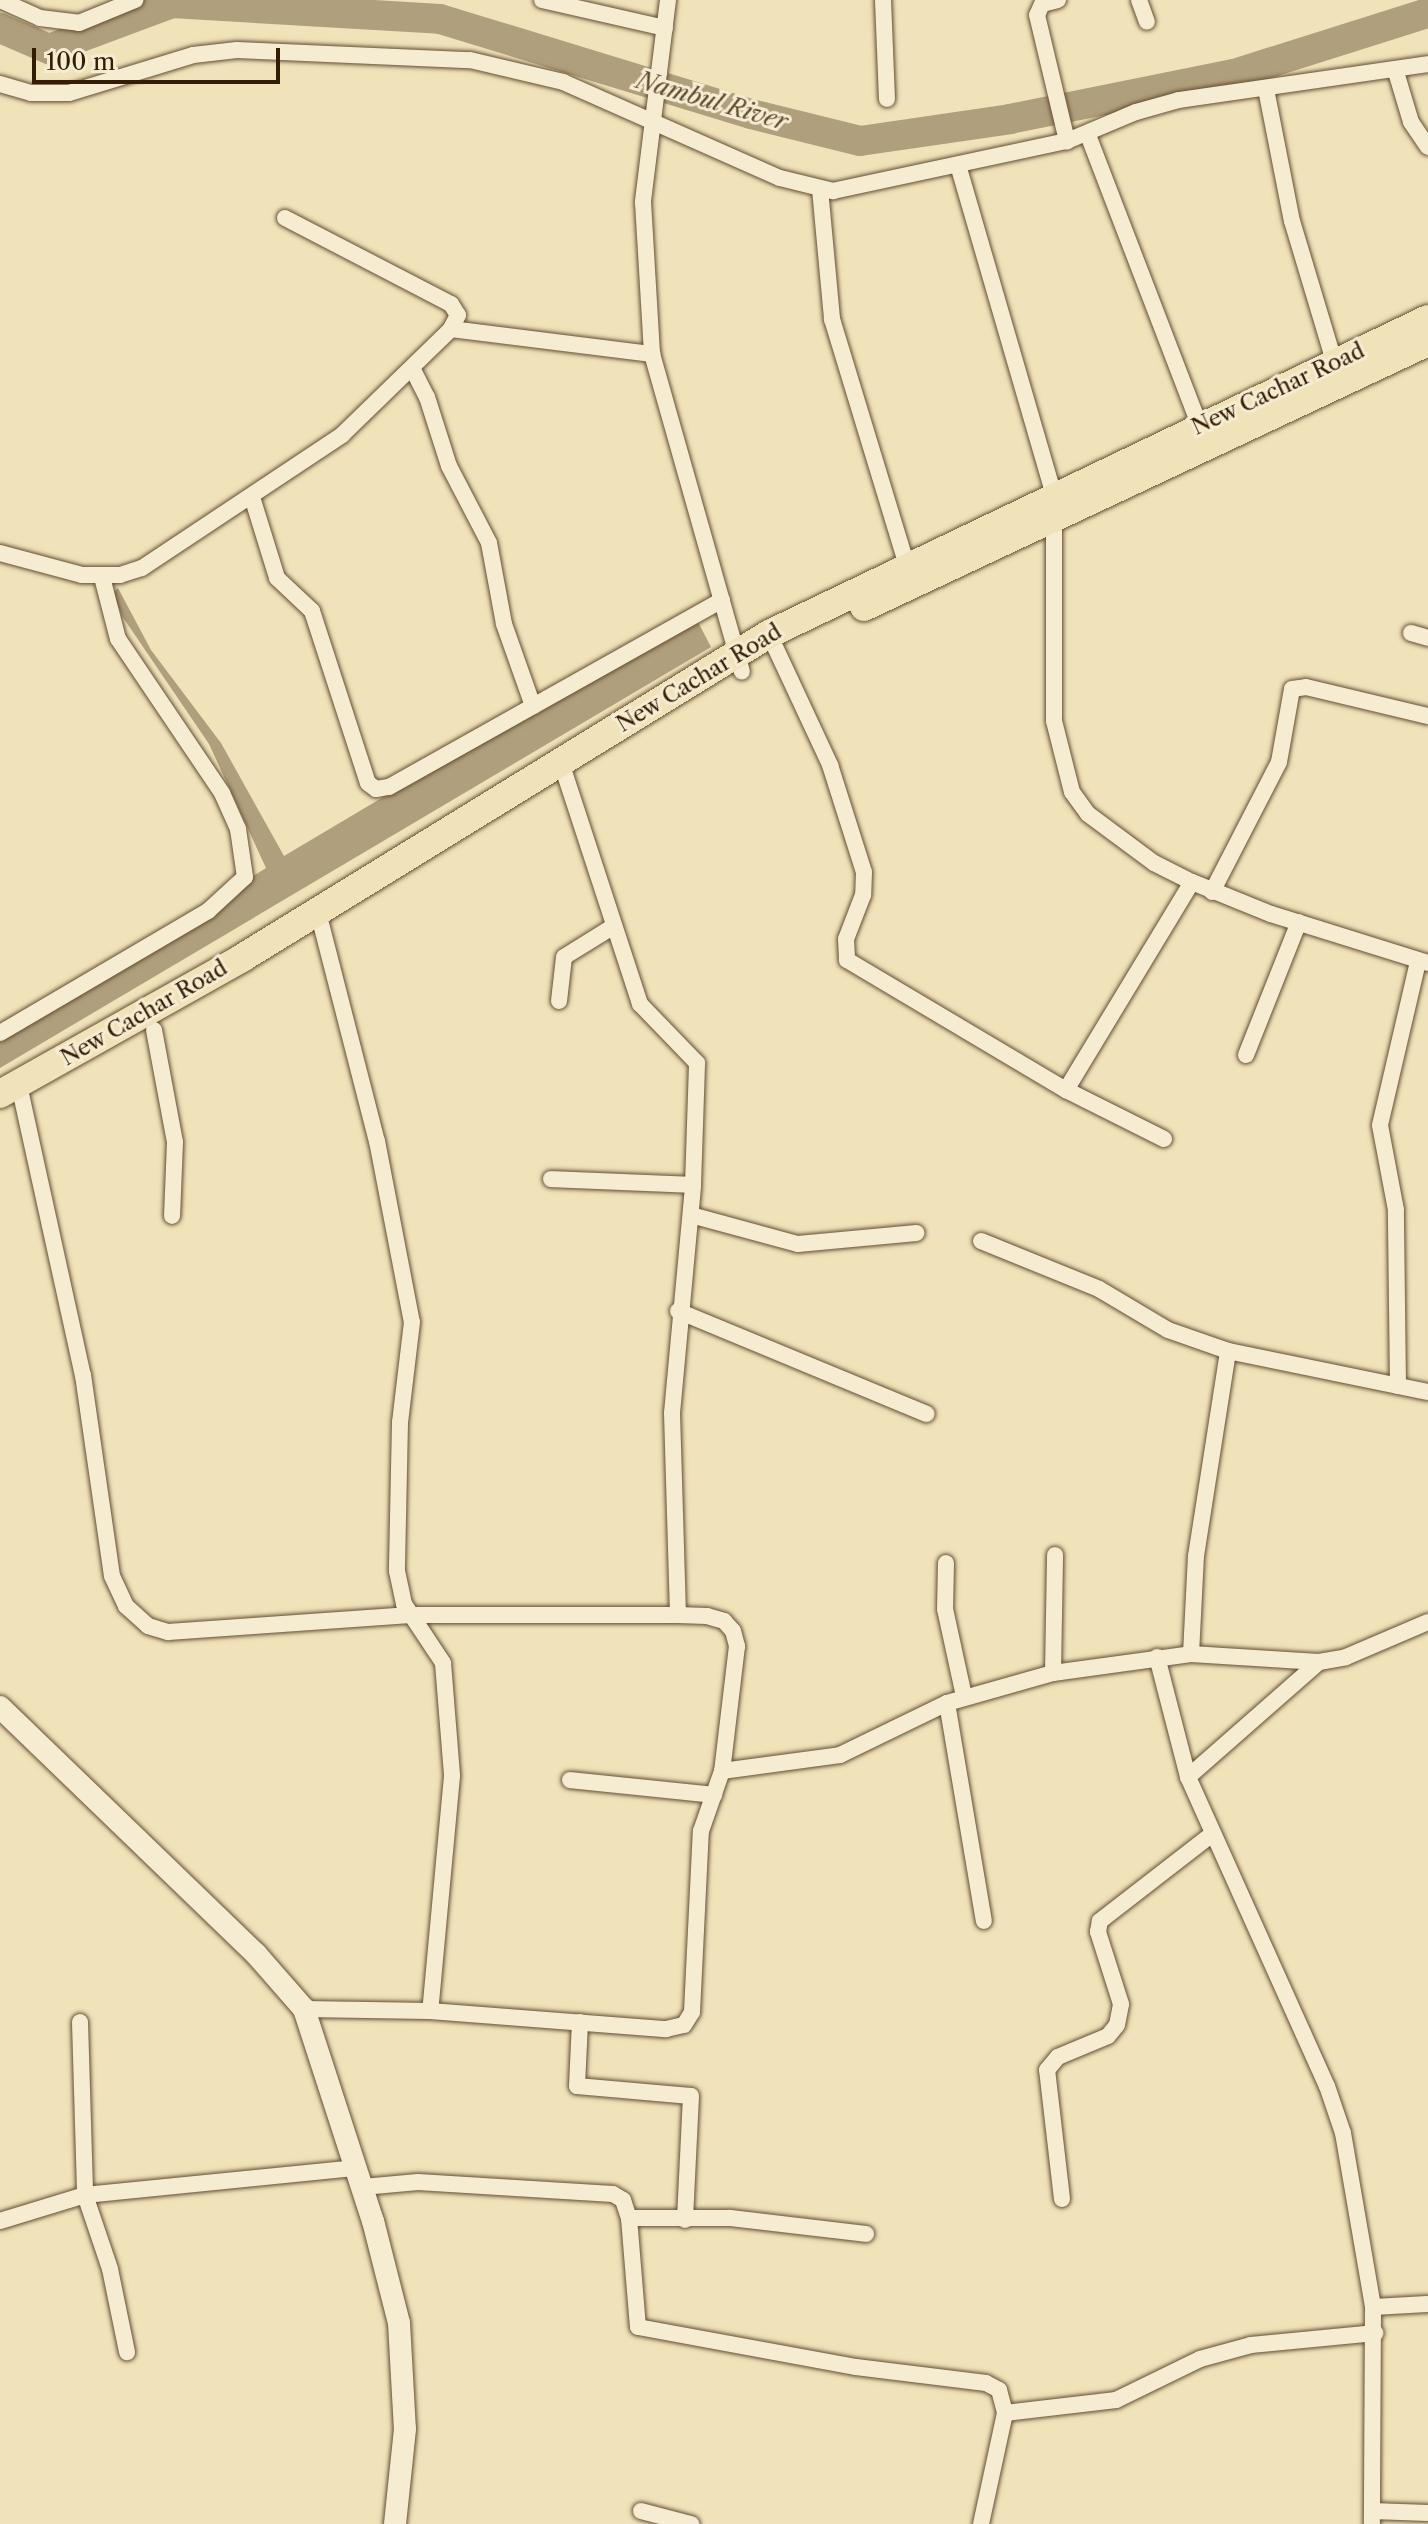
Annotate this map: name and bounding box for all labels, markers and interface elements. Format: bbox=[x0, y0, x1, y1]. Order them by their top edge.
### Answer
scale bar bbox=[36, 32, 284, 82]
text: 100 m bbox=[46, 47, 115, 76]
water label: Nambul River bbox=[633, 66, 791, 136]
street label: New Cachar Road bbox=[1187, 337, 1369, 441]
street label: New Cachar Road bbox=[611, 618, 787, 738]
street label: New Cachar Road bbox=[56, 954, 232, 1072]

